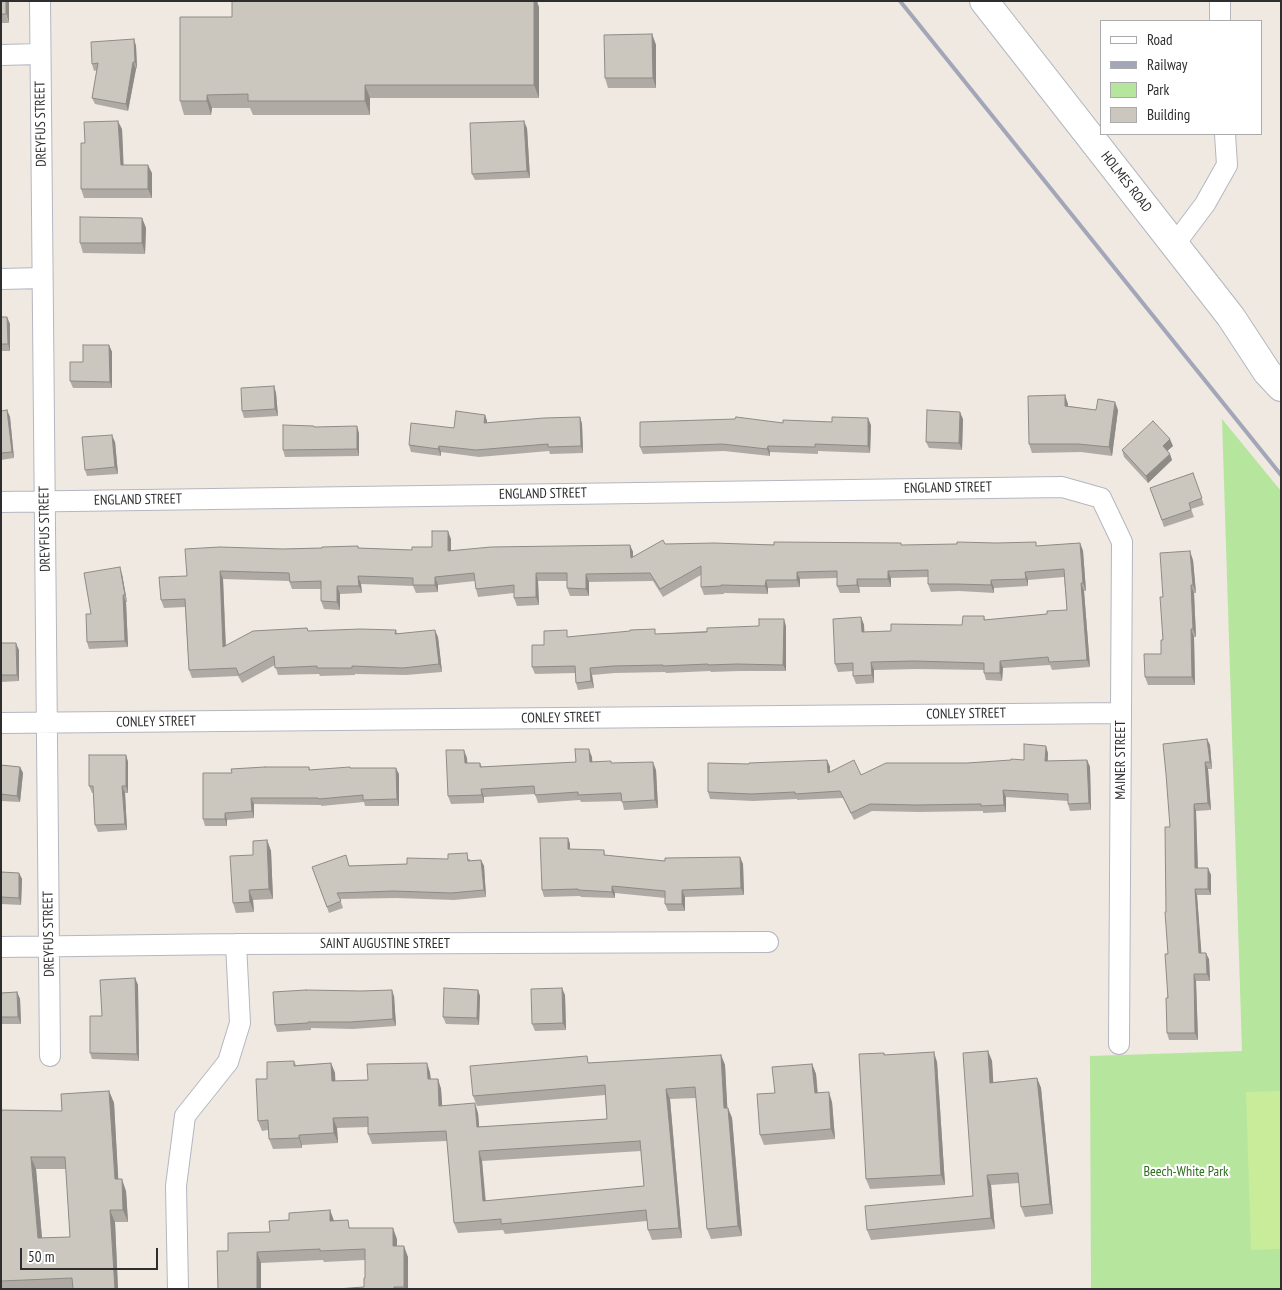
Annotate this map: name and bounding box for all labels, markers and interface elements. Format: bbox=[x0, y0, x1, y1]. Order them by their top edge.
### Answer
legend bbox=[1100, 20, 1262, 135]
text: Road bbox=[1147, 30, 1173, 49]
text: Railway bbox=[1147, 55, 1187, 74]
text: Park bbox=[1147, 80, 1169, 99]
street label: DREYFUS STREET bbox=[32, 81, 50, 167]
text: Building bbox=[1147, 105, 1190, 124]
street label: HOLMES ROAD bbox=[1097, 148, 1155, 216]
street label: ENGLAND STREET bbox=[904, 479, 992, 497]
street label: ENGLAND STREET bbox=[499, 485, 587, 503]
street label: DREYFUS STREET bbox=[36, 486, 54, 572]
street label: ENGLAND STREET bbox=[94, 491, 182, 509]
street label: CONLEY STREET bbox=[926, 705, 1006, 723]
street label: CONLEY STREET bbox=[521, 709, 601, 727]
street label: CONLEY STREET bbox=[116, 713, 196, 731]
street label: MAINER STREET bbox=[1113, 720, 1129, 800]
street label: DREYFUS STREET bbox=[40, 891, 58, 977]
street label: SAINT AUGUSTINE STREET bbox=[320, 936, 450, 952]
park label: Beech-White Park bbox=[1144, 1164, 1228, 1180]
scale bar bbox=[22, 1238, 160, 1270]
text: 50 m bbox=[28, 1247, 54, 1266]

